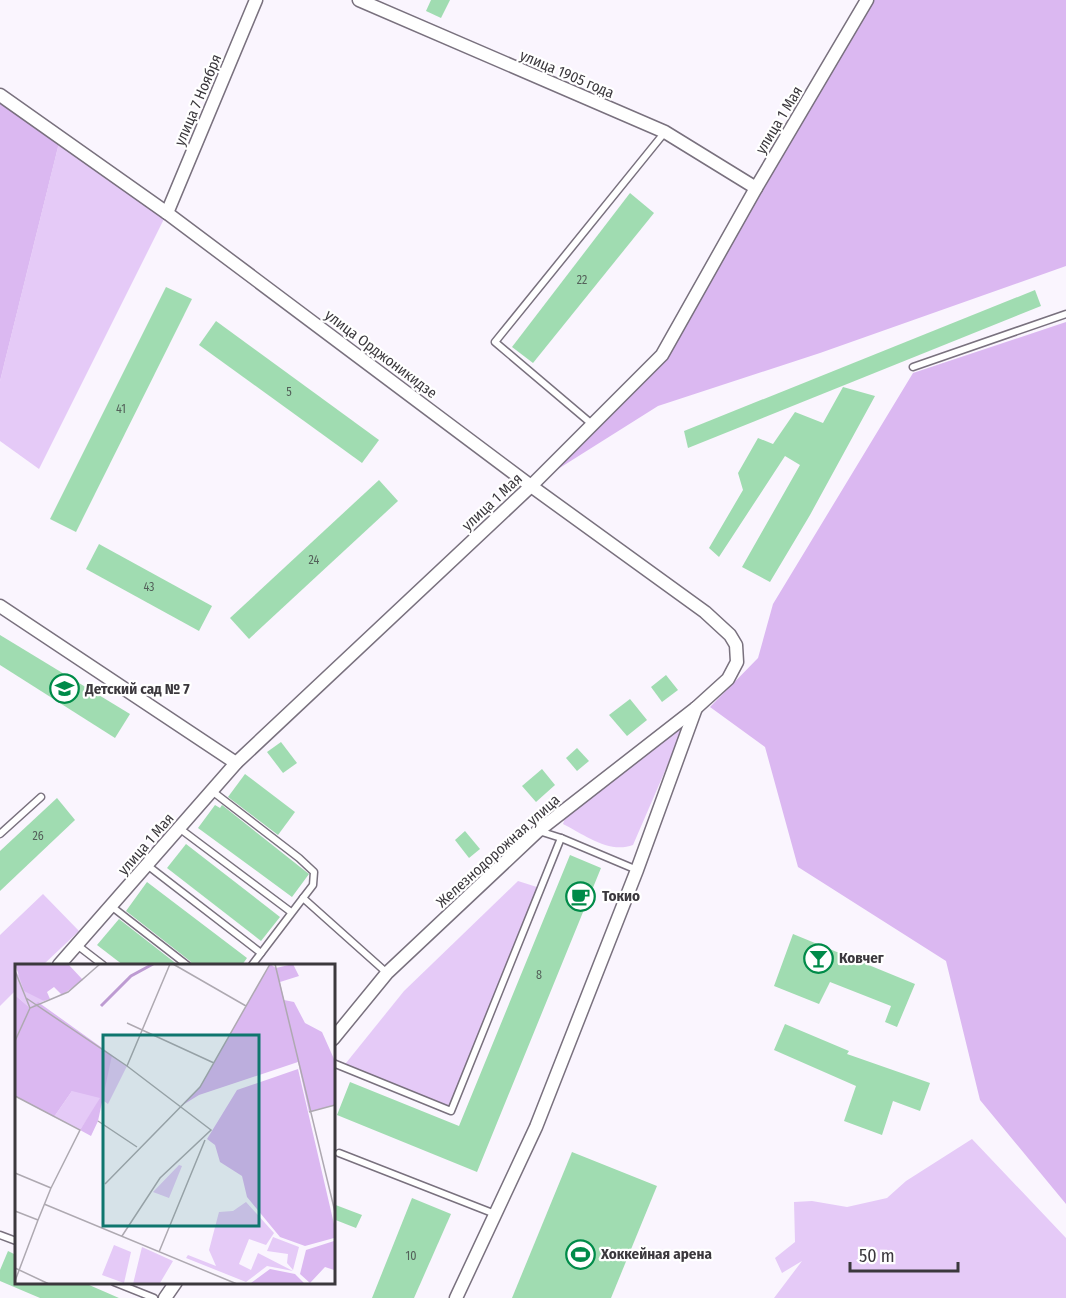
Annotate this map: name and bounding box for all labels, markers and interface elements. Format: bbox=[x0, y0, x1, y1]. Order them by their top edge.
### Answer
street label: улица 1905 года bbox=[517, 46, 617, 102]
street label: улица 7 Ноября bbox=[171, 51, 225, 149]
street label: улица 1 Мая bbox=[752, 83, 806, 157]
house number: 22 bbox=[577, 273, 587, 287]
street label: улица Орджоникидзе bbox=[321, 306, 441, 402]
house number: 5 bbox=[286, 385, 292, 399]
house number: 41 bbox=[116, 402, 126, 416]
street label: улица 1 Мая bbox=[458, 470, 526, 534]
house number: 24 bbox=[309, 553, 320, 567]
house number: 43 bbox=[143, 580, 155, 594]
school or university icon: Детский сад № 7 bbox=[48, 673, 80, 705]
place label: Детский сад № 7 bbox=[84, 680, 190, 698]
street label: Железнодорожная улица bbox=[433, 791, 563, 911]
street label: улица 1 Мая bbox=[114, 809, 178, 879]
house number: 26 bbox=[32, 829, 44, 843]
cafe icon: Токио bbox=[565, 880, 597, 912]
place label: Токио bbox=[602, 887, 640, 905]
bar icon: Ковчег bbox=[802, 942, 834, 974]
place label: Ковчег bbox=[839, 949, 884, 967]
inset map bbox=[15, 964, 334, 1283]
house number: 8 bbox=[536, 968, 542, 982]
scale bar bbox=[850, 1235, 958, 1273]
sports icon: Хоккейная арена bbox=[564, 1238, 596, 1270]
place label: Хоккейная арена bbox=[600, 1245, 712, 1263]
text: 50 m bbox=[859, 1245, 895, 1267]
house number: 10 bbox=[406, 1249, 416, 1263]

